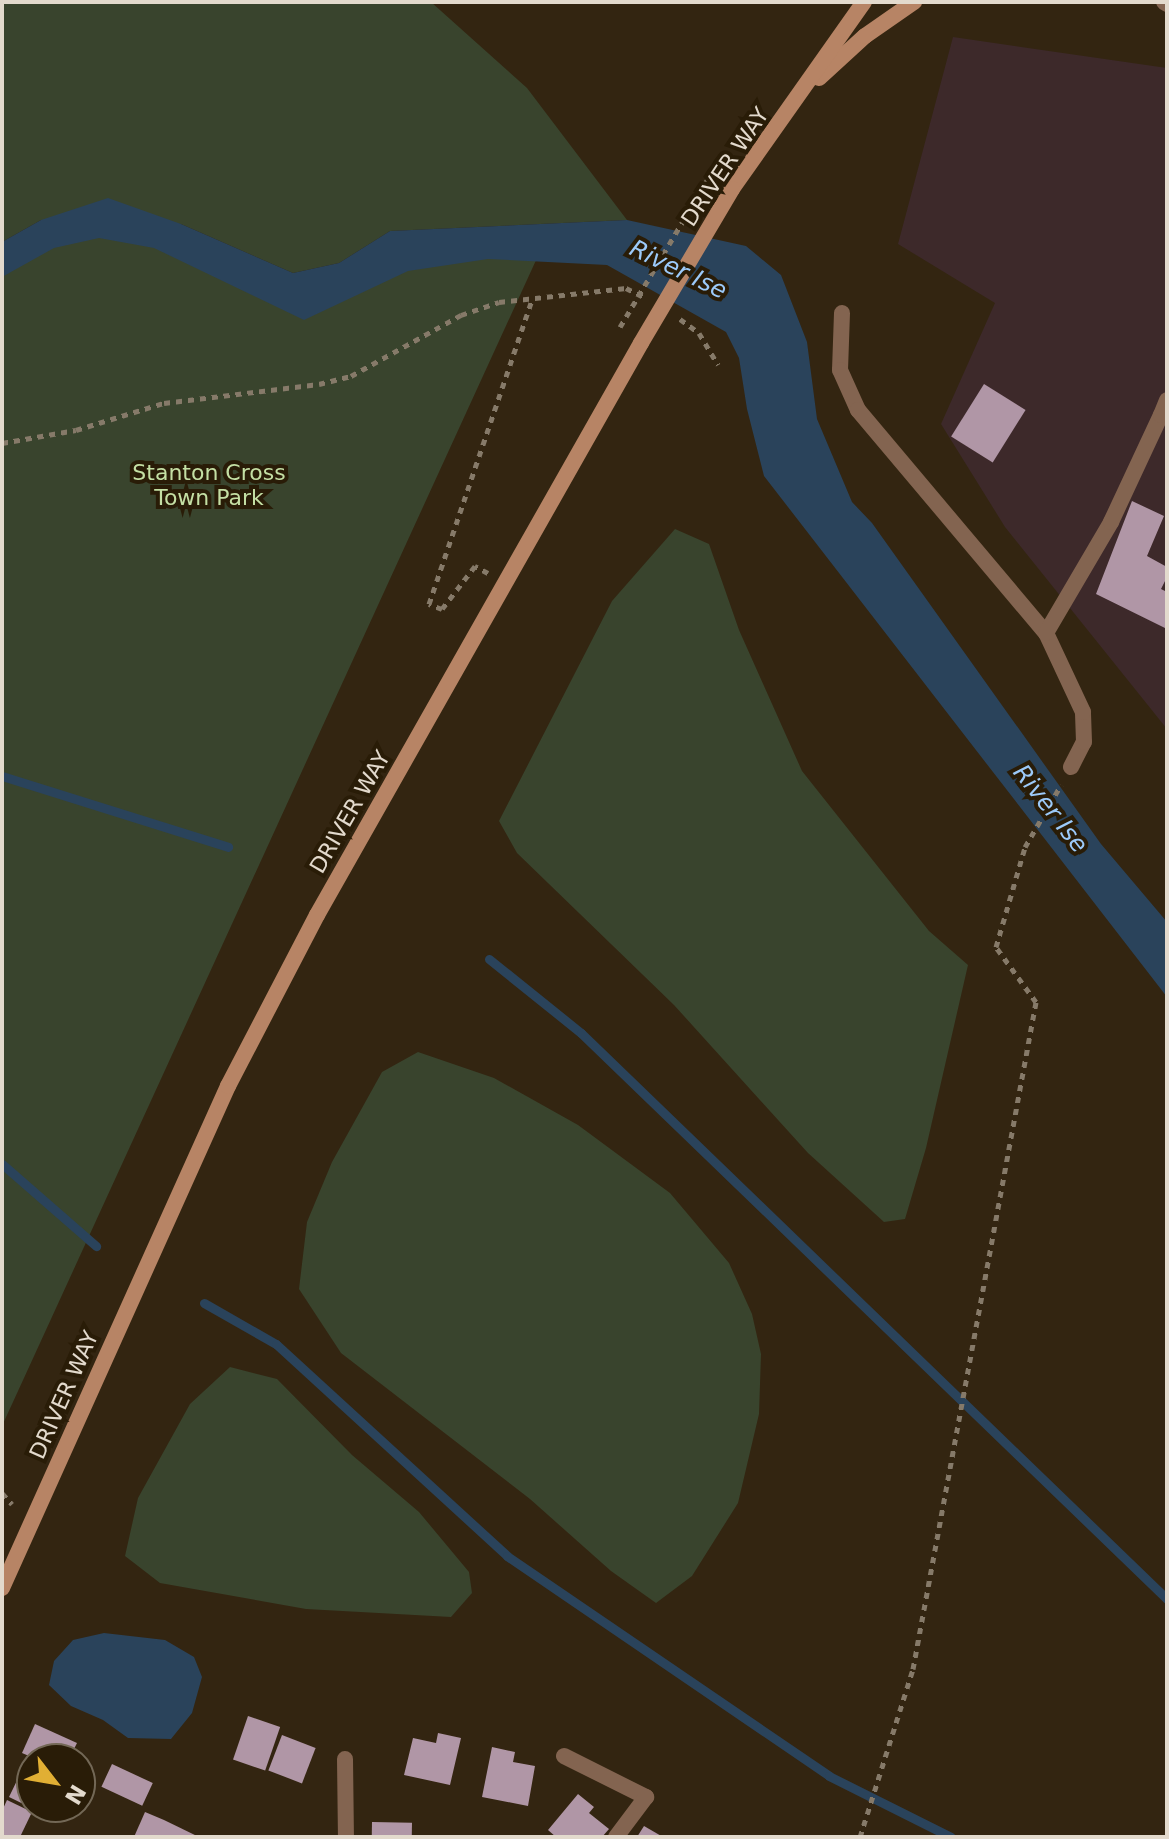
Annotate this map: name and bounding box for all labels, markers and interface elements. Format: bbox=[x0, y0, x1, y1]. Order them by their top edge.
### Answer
street label: DRIVER WAY bbox=[676, 103, 774, 231]
water label: River Ise bbox=[625, 234, 731, 306]
park label: Stanton Cross Town Park bbox=[132, 459, 286, 510]
street label: DRIVER WAY bbox=[304, 746, 396, 878]
water label: River Ise bbox=[1007, 759, 1093, 859]
street label: DRIVER WAY bbox=[24, 1327, 104, 1463]
north arrow bbox=[16, 1743, 96, 1823]
text: N bbox=[60, 1780, 91, 1809]

